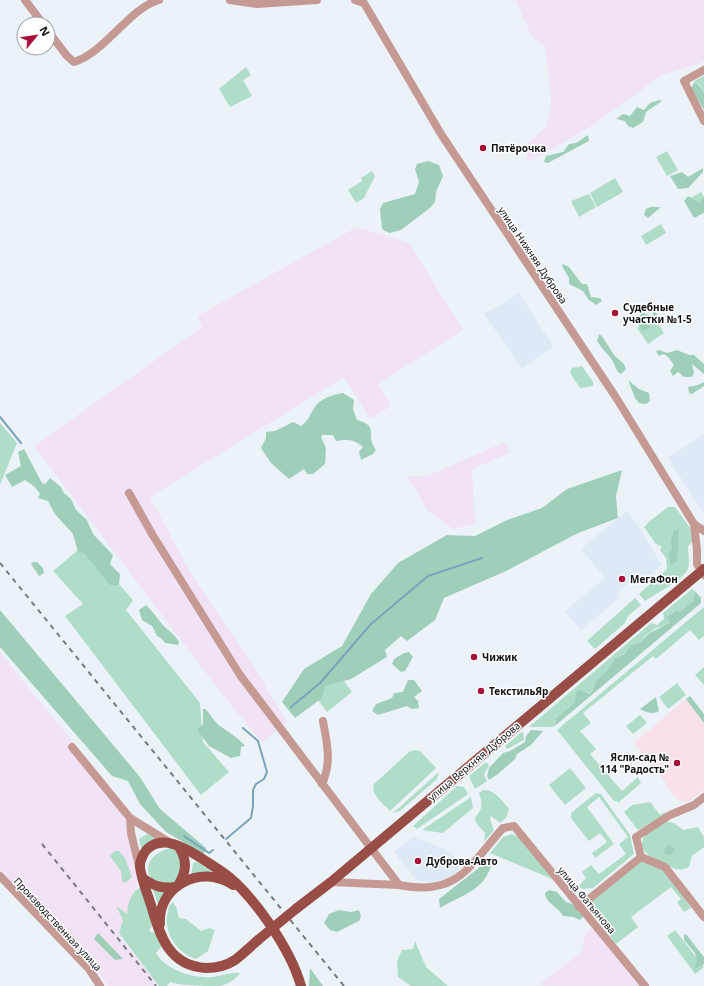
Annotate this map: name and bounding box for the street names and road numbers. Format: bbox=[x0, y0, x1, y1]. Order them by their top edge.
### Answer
street label: улица Нижняя Дуброва bbox=[495, 204, 571, 306]
street label: улица Верхняя Дуброва bbox=[425, 718, 523, 804]
street label: улица Фатьянова bbox=[555, 864, 619, 936]
street label: Производственная улица bbox=[11, 874, 105, 974]

